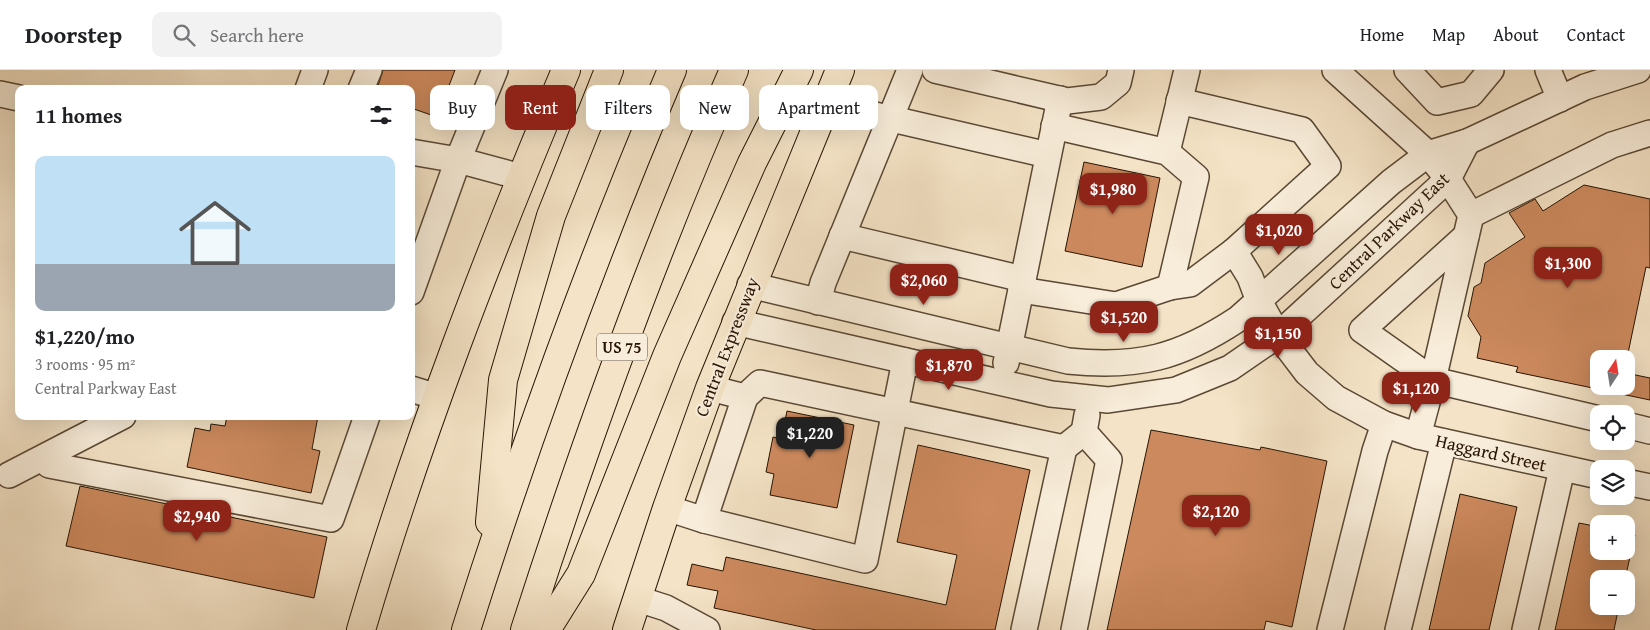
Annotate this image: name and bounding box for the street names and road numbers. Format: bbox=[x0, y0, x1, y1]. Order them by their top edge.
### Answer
street label: Central Parkway East bbox=[1322, 165, 1456, 296]
street label: Central Expressway bbox=[688, 273, 766, 420]
road number: US 75 bbox=[597, 334, 647, 360]
street label: Haggard Street bbox=[1433, 427, 1550, 479]

